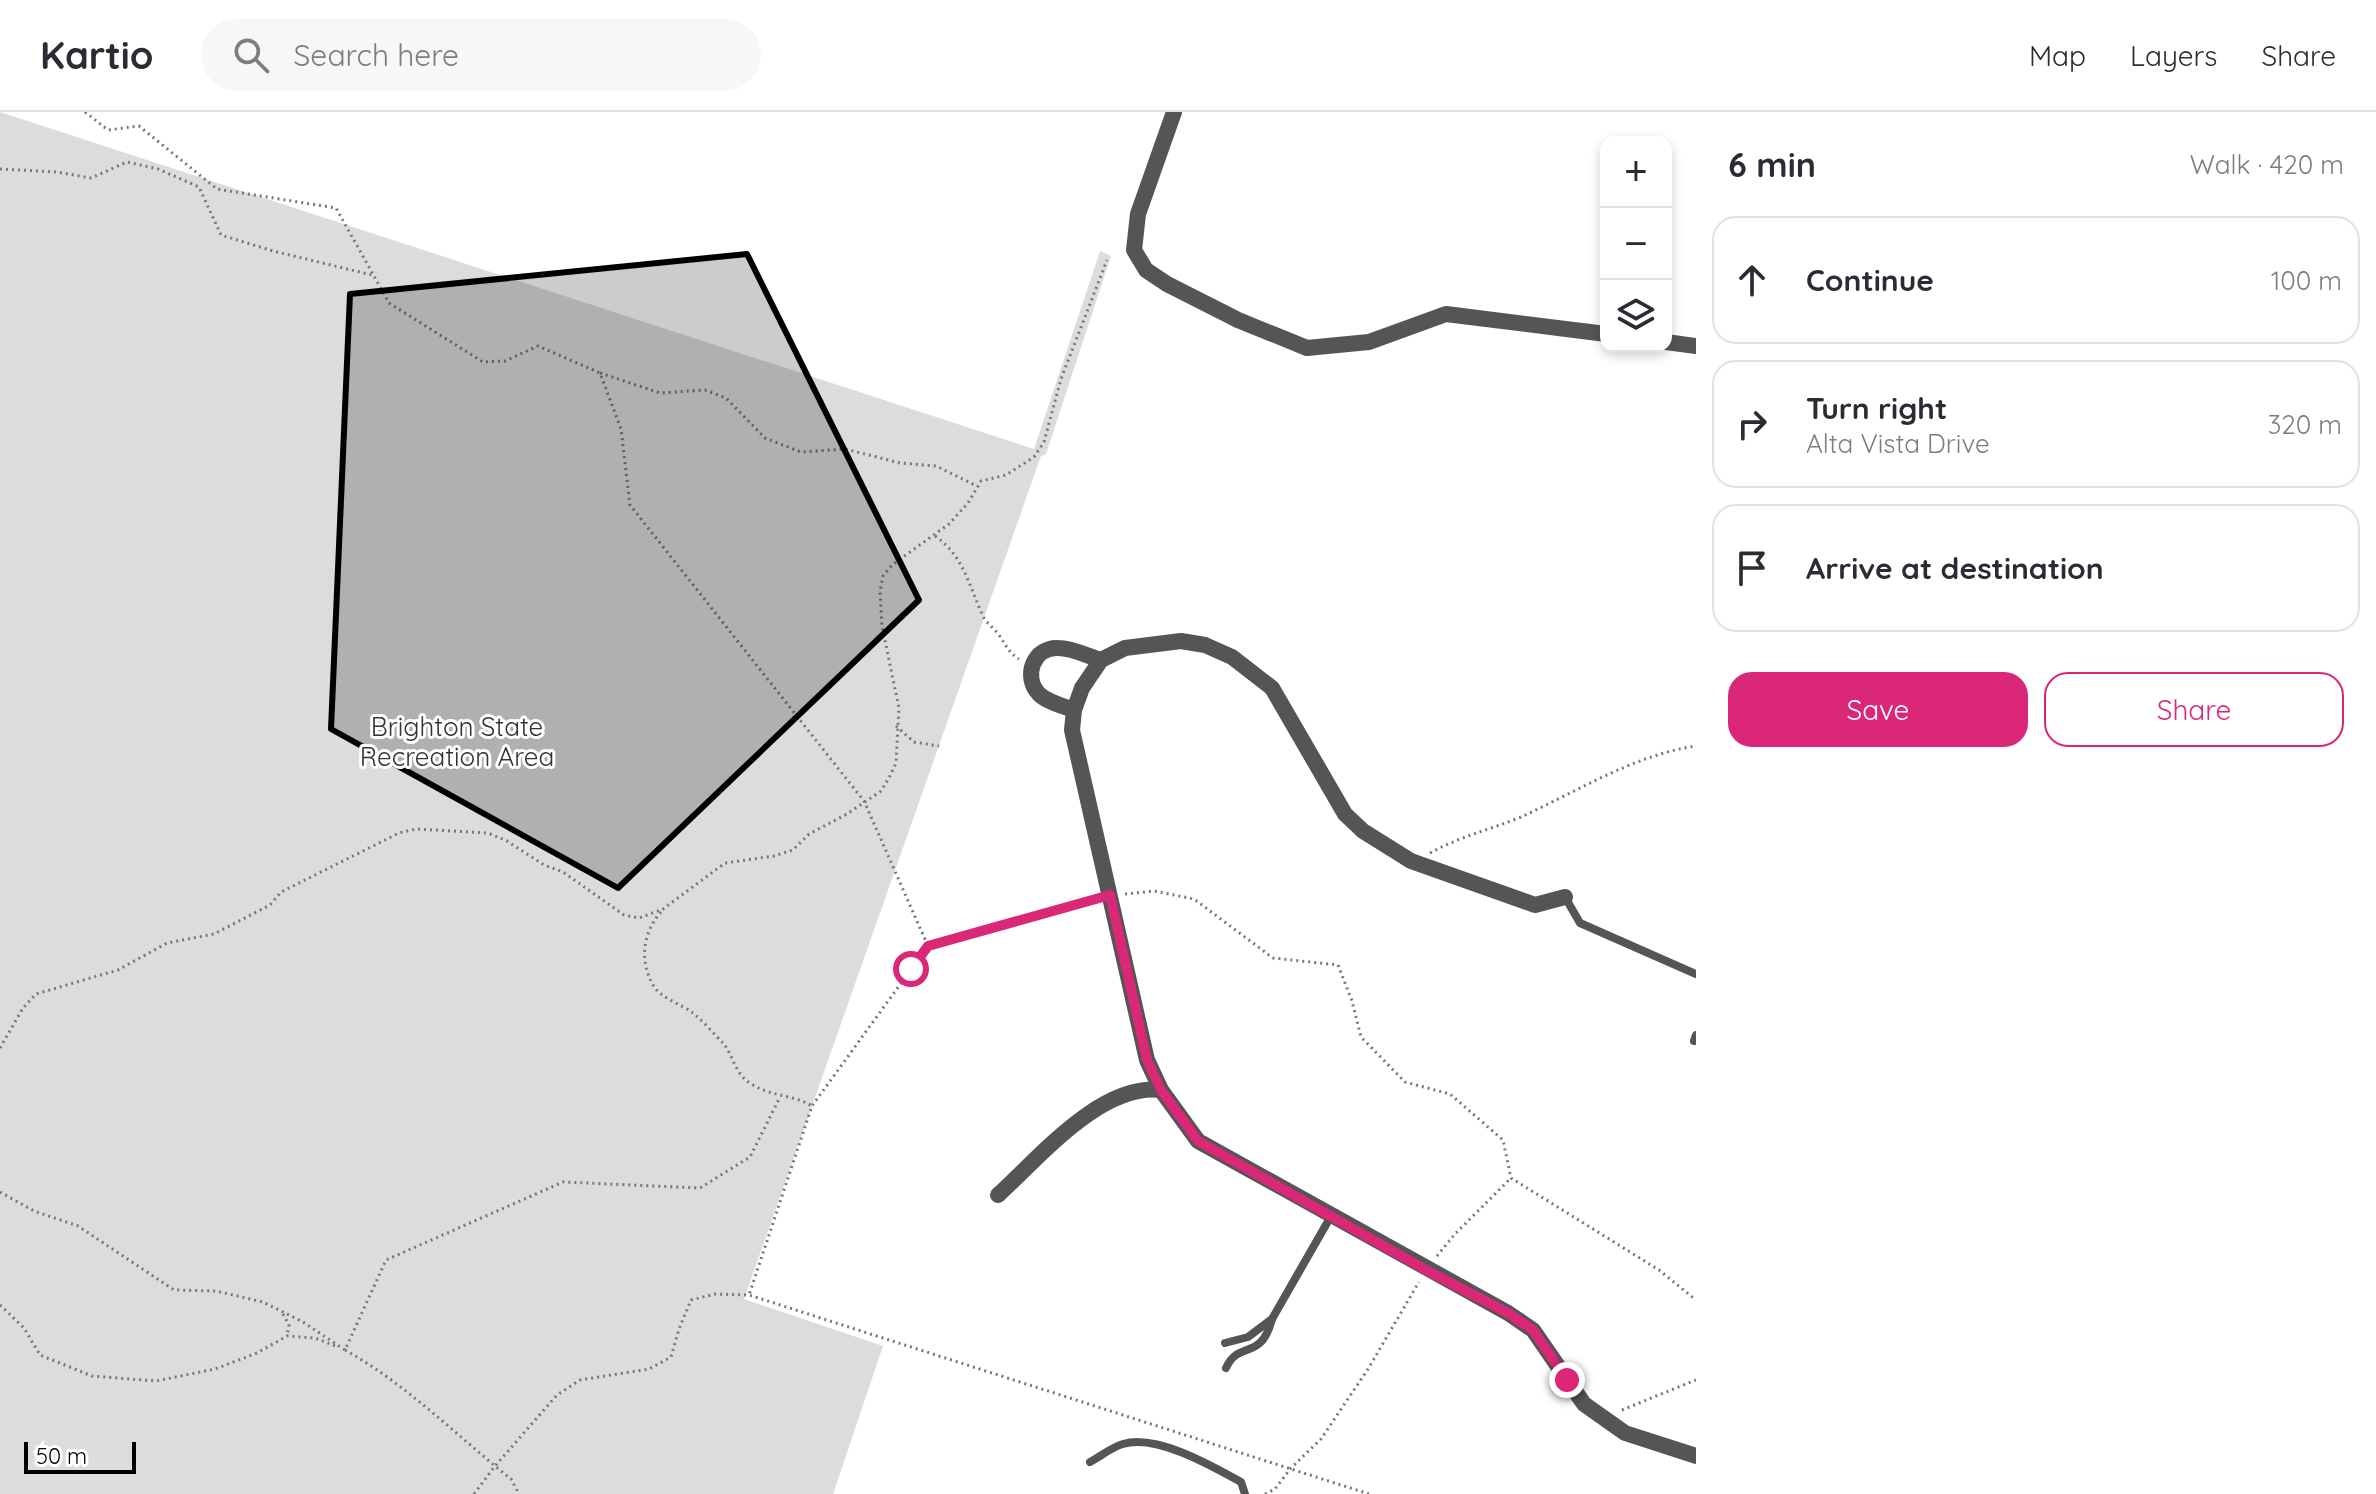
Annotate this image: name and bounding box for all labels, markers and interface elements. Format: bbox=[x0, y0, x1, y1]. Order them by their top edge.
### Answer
search box bbox=[201, 19, 761, 91]
text: Kartio bbox=[40, 31, 153, 79]
icon: search bbox=[229, 33, 273, 77]
text: Search here bbox=[293, 36, 459, 74]
text: Map bbox=[2029, 38, 2086, 73]
text: Layers bbox=[2130, 38, 2217, 73]
text: Share bbox=[2261, 38, 2336, 73]
map controls bbox=[1600, 136, 1672, 352]
button: + bbox=[1600, 136, 1672, 208]
text: 6 min bbox=[1728, 143, 1816, 186]
text: Walk · 420 m bbox=[2190, 148, 2344, 181]
button: − bbox=[1600, 208, 1672, 280]
icon: ahead bbox=[1730, 258, 1774, 302]
text: Continue bbox=[1806, 261, 1934, 299]
text: 100 m bbox=[2271, 264, 2342, 297]
button: layers bbox=[1600, 280, 1672, 352]
text: Turn right bbox=[1806, 389, 1947, 427]
icon: right bbox=[1730, 402, 1774, 446]
text: 320 m bbox=[2268, 408, 2342, 441]
text: Alta Vista Drive bbox=[1806, 427, 1990, 460]
icon: arrive bbox=[1730, 546, 1774, 590]
text: Arrive at destination bbox=[1806, 549, 2104, 587]
button: Save bbox=[1728, 672, 2028, 747]
button: Share bbox=[2044, 672, 2344, 747]
park label: Brighton State Recreation Area bbox=[360, 710, 554, 773]
route start bbox=[893, 951, 929, 987]
route end bbox=[1549, 1362, 1585, 1398]
scale bar bbox=[24, 1438, 136, 1474]
text: 50 m bbox=[36, 1442, 87, 1470]

